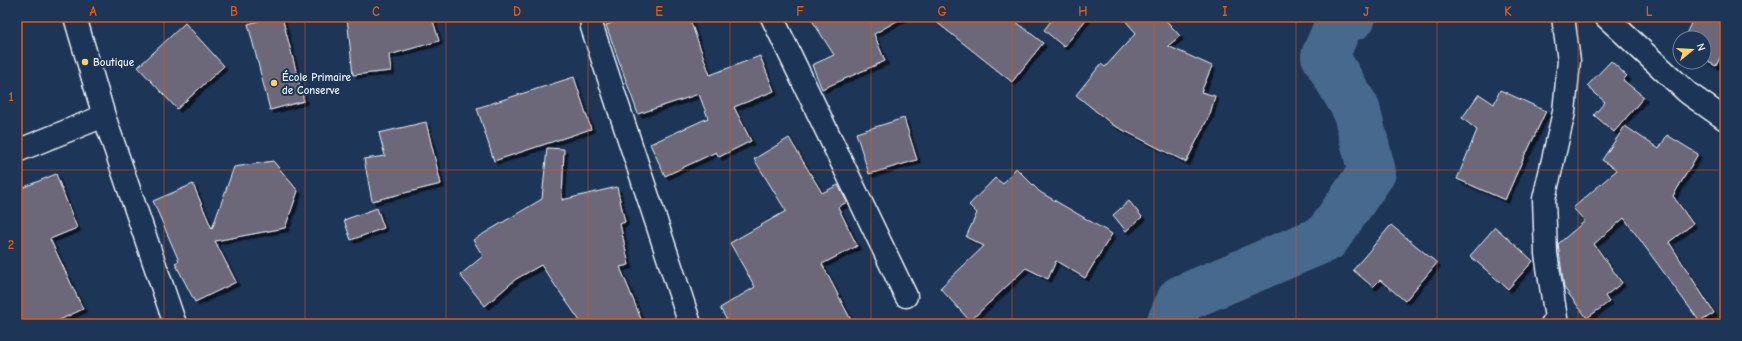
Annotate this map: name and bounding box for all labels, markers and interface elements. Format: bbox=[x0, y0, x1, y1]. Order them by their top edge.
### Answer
text: A bbox=[89, 4, 97, 19]
text: B bbox=[230, 4, 238, 19]
text: C bbox=[372, 4, 380, 19]
text: D bbox=[513, 4, 521, 19]
text: E bbox=[655, 4, 663, 19]
text: F bbox=[796, 4, 804, 19]
text: G bbox=[937, 4, 947, 19]
text: H bbox=[1078, 4, 1088, 19]
text: I bbox=[1222, 4, 1228, 19]
text: J bbox=[1363, 4, 1369, 19]
text: K bbox=[1504, 4, 1512, 19]
text: L bbox=[1646, 4, 1653, 19]
north arrow bbox=[1672, 30, 1712, 70]
text: N bbox=[1694, 42, 1708, 52]
place label: Boutique bbox=[93, 56, 135, 69]
marker: Boutique bbox=[80, 57, 90, 67]
place label: École Primaire de Conserve bbox=[282, 70, 352, 97]
marker: École Primaire de Conserve bbox=[269, 78, 279, 88]
text: 1 bbox=[8, 89, 14, 104]
text: 2 bbox=[8, 237, 14, 252]

